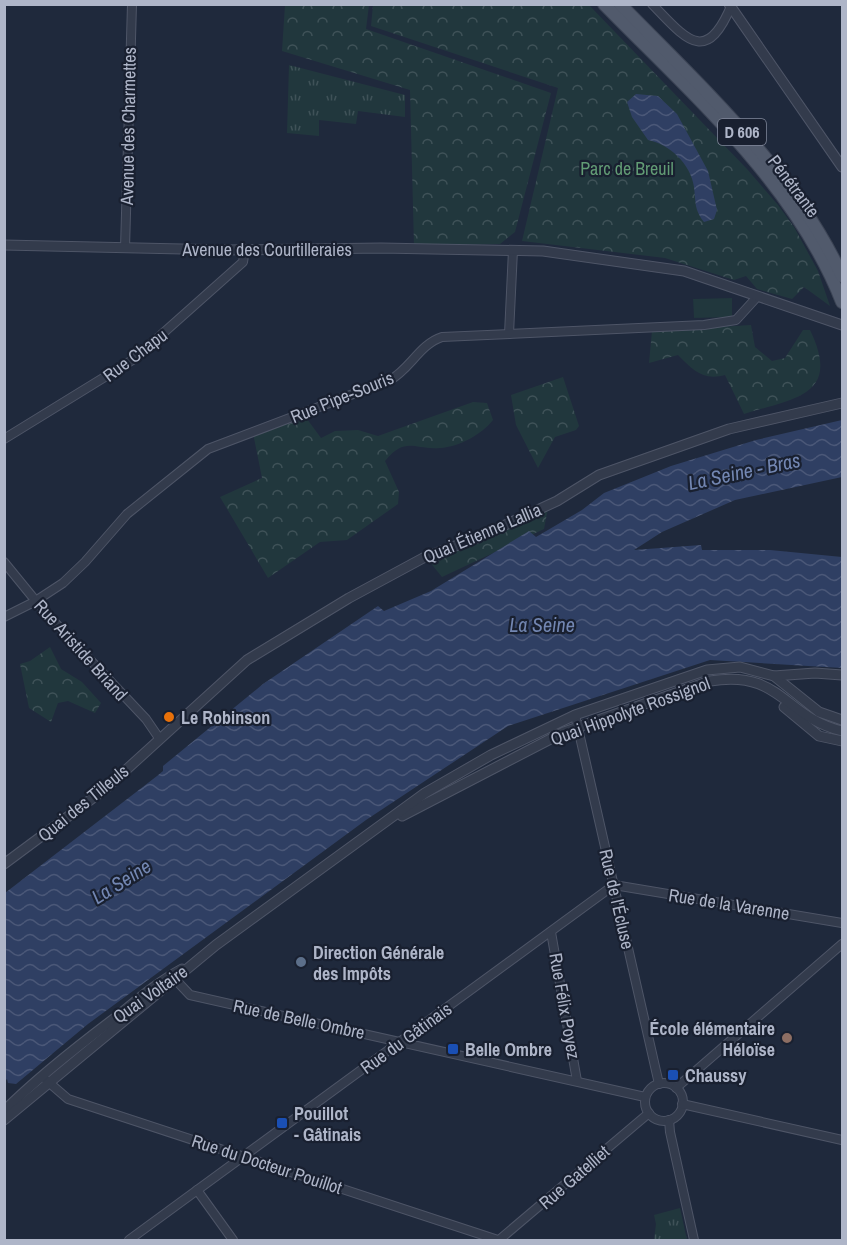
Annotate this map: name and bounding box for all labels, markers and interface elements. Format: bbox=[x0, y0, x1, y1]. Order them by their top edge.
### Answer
street label: Avenue des Charmettes bbox=[114, 47, 142, 206]
road number: D 606 bbox=[718, 119, 766, 145]
street label: Pénétrante bbox=[762, 150, 826, 222]
park label: Parc de Breuil bbox=[580, 156, 674, 181]
street label: Avenue des Courtilleraies bbox=[181, 237, 352, 262]
street label: Rue Chapu bbox=[98, 323, 172, 387]
street label: Rue Pipe-Souris bbox=[287, 365, 397, 429]
water label: La Seine - Bras bbox=[685, 446, 803, 496]
street label: Quai Étienne Lallia bbox=[419, 497, 545, 569]
street label: Rue Aristide Briand bbox=[29, 594, 133, 706]
water label: La Seine bbox=[509, 611, 575, 638]
street label: Quai Hippolyte Rossignol bbox=[547, 670, 713, 752]
place label: Le Robinson bbox=[181, 705, 270, 730]
marker: Le Robinson bbox=[162, 710, 176, 724]
street label: Quai des Tilleuls bbox=[32, 759, 134, 847]
street label: Rue de l'Écluse bbox=[593, 846, 641, 952]
water label: La Seine bbox=[86, 852, 156, 910]
street label: Rue de la Varenne bbox=[667, 882, 791, 926]
place label: Direction Générale des Impôts bbox=[313, 940, 444, 986]
street label: Rue Félix Poyez bbox=[543, 951, 587, 1061]
marker: Direction Générale des Impôts bbox=[294, 955, 308, 969]
street label: Quai Voltaire bbox=[108, 959, 192, 1029]
street label: Rue de Belle Ombre bbox=[231, 993, 367, 1045]
street label: Rue du Gâtinais bbox=[355, 996, 457, 1080]
place label: École élémentaire Héloïse bbox=[649, 1016, 775, 1062]
marker: École élémentaire Héloïse bbox=[780, 1031, 794, 1045]
place label: Belle Ombre bbox=[465, 1037, 552, 1062]
marker: Belle Ombre bbox=[446, 1042, 460, 1056]
place label: Chaussy bbox=[685, 1063, 747, 1088]
marker: Chaussy bbox=[666, 1068, 680, 1082]
place label: Pouillot - Gâtinais bbox=[294, 1101, 361, 1147]
marker: Pouillot - Gâtinais bbox=[275, 1116, 289, 1130]
street label: Rue du Docteur Pouillot bbox=[189, 1128, 345, 1200]
street label: Rue Gatelliet bbox=[533, 1139, 615, 1215]

